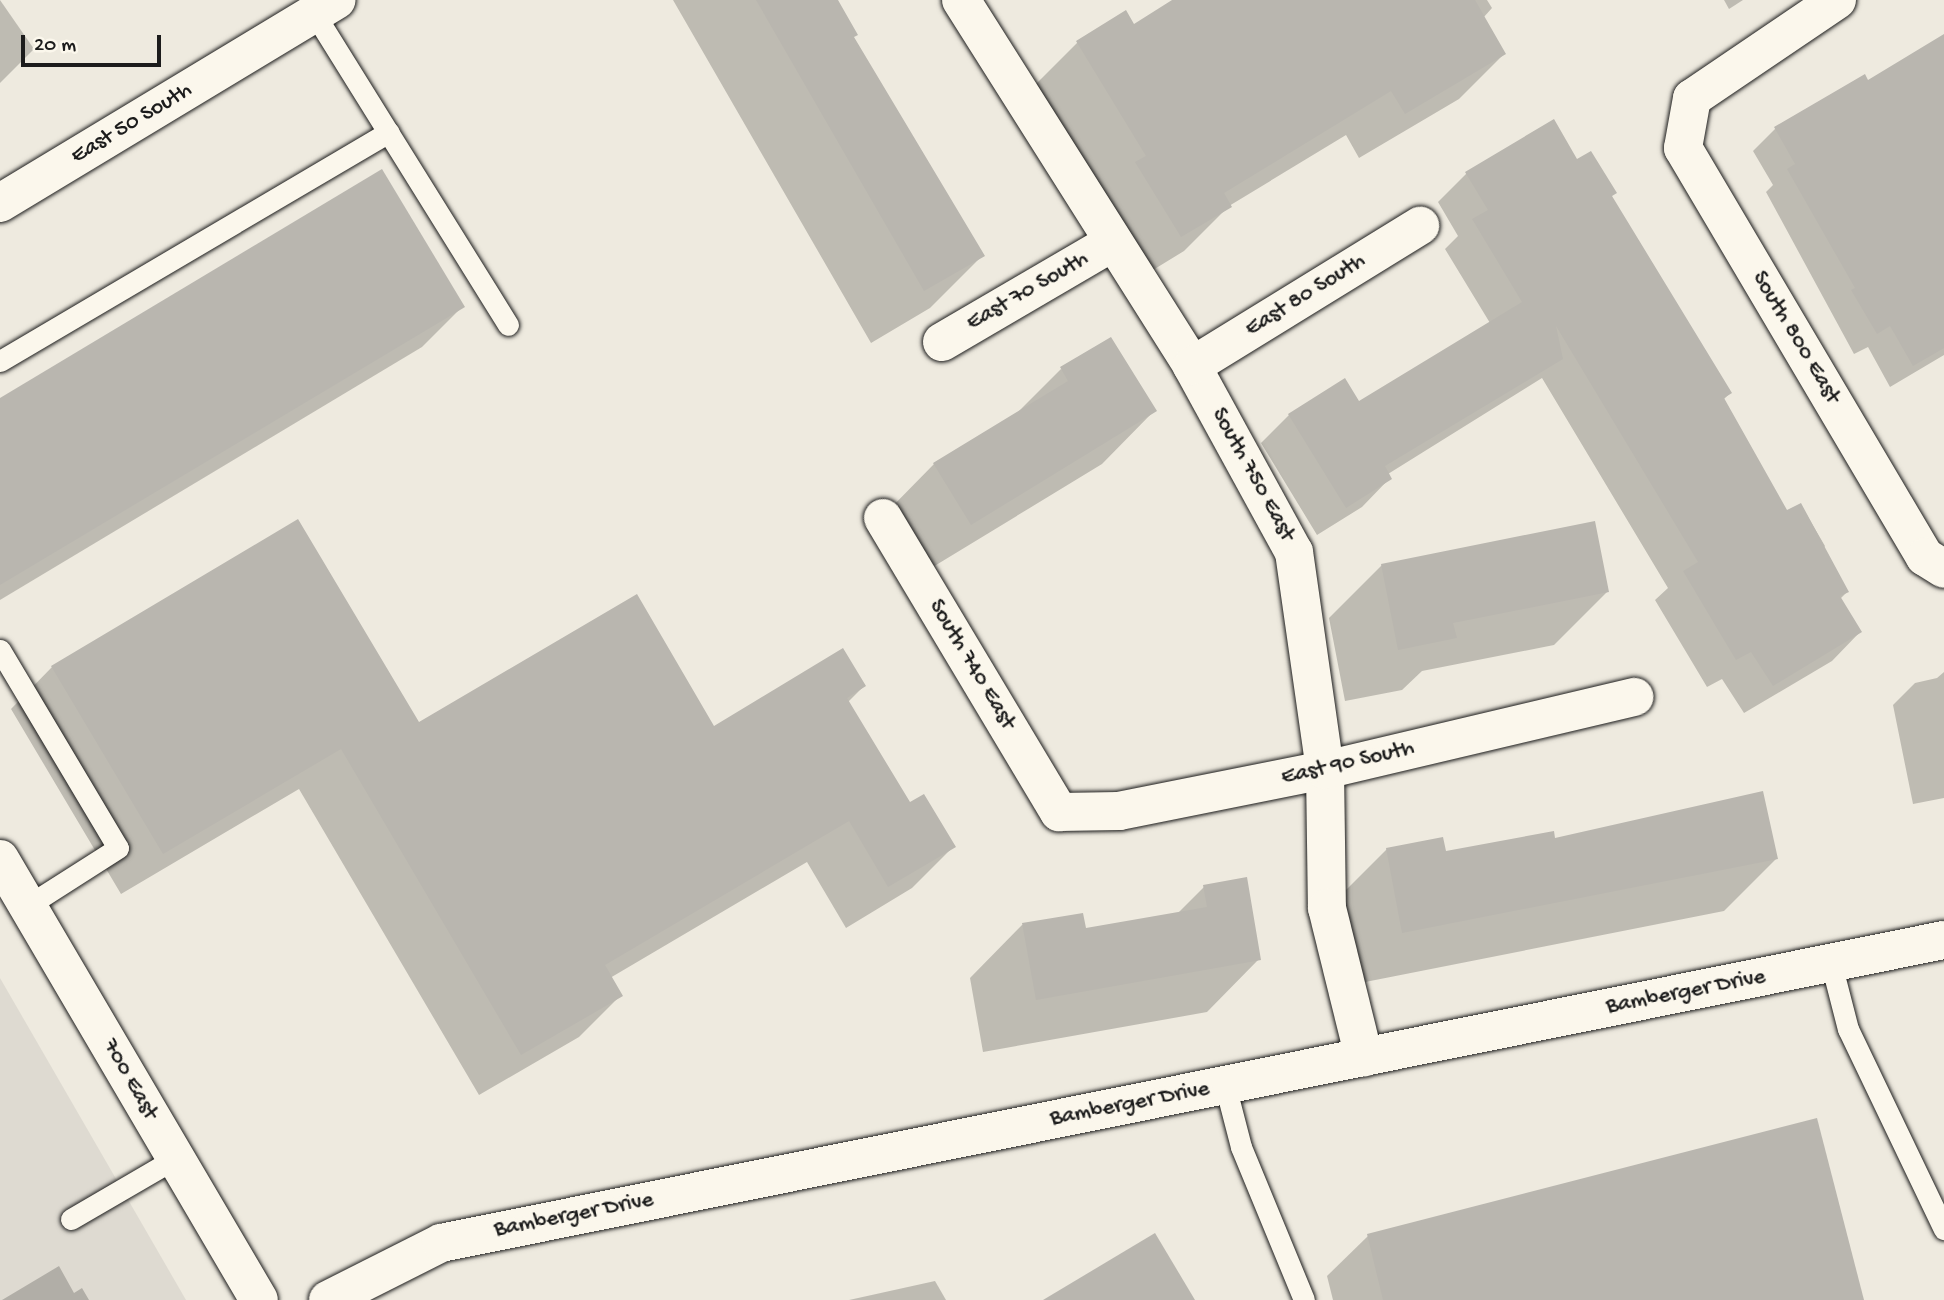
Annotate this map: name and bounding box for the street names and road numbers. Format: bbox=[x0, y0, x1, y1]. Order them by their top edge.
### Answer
street label: East 50 South bbox=[67, 77, 197, 171]
street label: East 70 South bbox=[962, 246, 1094, 338]
street label: East 80 South bbox=[1241, 248, 1371, 344]
street label: South 800 East bbox=[1745, 267, 1845, 409]
street label: South 750 East bbox=[1204, 404, 1300, 546]
street label: South 740 East bbox=[921, 595, 1021, 735]
street label: East 90 South bbox=[1279, 735, 1417, 793]
street label: Bamberger Drive bbox=[1604, 964, 1768, 1022]
street label: 700 East bbox=[95, 1035, 163, 1125]
street label: Bamberger Drive bbox=[1048, 1076, 1212, 1134]
street label: Bamberger Drive bbox=[492, 1187, 656, 1245]

